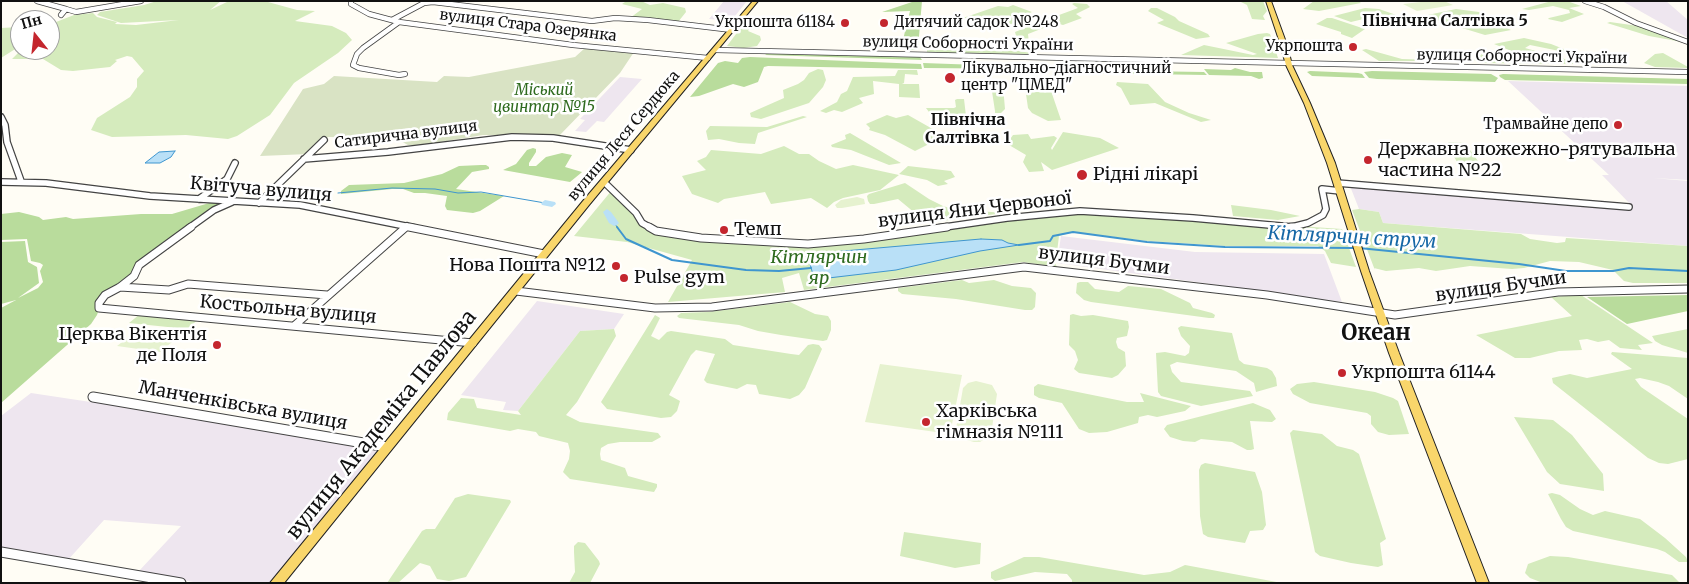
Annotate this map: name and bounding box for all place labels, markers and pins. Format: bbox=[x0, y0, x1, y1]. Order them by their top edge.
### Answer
place label: Укрпошта 61184 bbox=[715, 14, 835, 32]
place label: Дитячий садок №248 bbox=[894, 14, 1059, 32]
marker: Укрпошта 61184 bbox=[839, 17, 851, 29]
marker: Дитячий садок №248 bbox=[878, 17, 890, 29]
place label: Укрпошта bbox=[1266, 38, 1343, 56]
marker: Укрпошта bbox=[1347, 41, 1359, 53]
place label: Лікувально-діагностичний центр "ЦМЕД" bbox=[961, 60, 1171, 95]
marker: Лікувально-діагностичний центр "ЦМЕД" bbox=[943, 71, 957, 85]
place label: Трамвайне депо bbox=[1483, 116, 1608, 134]
marker: Трамвайне депо bbox=[1612, 119, 1624, 131]
place label: Державна пожежно-рятувальна частина №22 bbox=[1378, 139, 1675, 182]
marker: Державна пожежно-рятувальна частина №22 bbox=[1362, 154, 1374, 166]
place label: Рідні лікарі bbox=[1093, 164, 1198, 186]
marker: Рідні лікарі bbox=[1075, 168, 1089, 182]
place label: Темп bbox=[734, 219, 782, 241]
marker: Темп bbox=[718, 224, 730, 236]
place label: Нова Пошта №12 bbox=[449, 255, 606, 277]
marker: Нова Пошта №12 bbox=[610, 260, 622, 272]
place label: Pulse gym bbox=[634, 267, 725, 289]
marker: Pulse gym bbox=[618, 272, 630, 284]
place label: Церква Вікентія де Поля bbox=[58, 324, 207, 366]
marker: Церква Вікентія де Поля bbox=[211, 339, 223, 351]
place label: Укрпошта 61144 bbox=[1352, 362, 1496, 384]
marker: Укрпошта 61144 bbox=[1336, 367, 1348, 379]
place label: Харківська гімназія №111 bbox=[936, 401, 1063, 444]
marker: Харківська гімназія №111 bbox=[920, 416, 932, 428]

